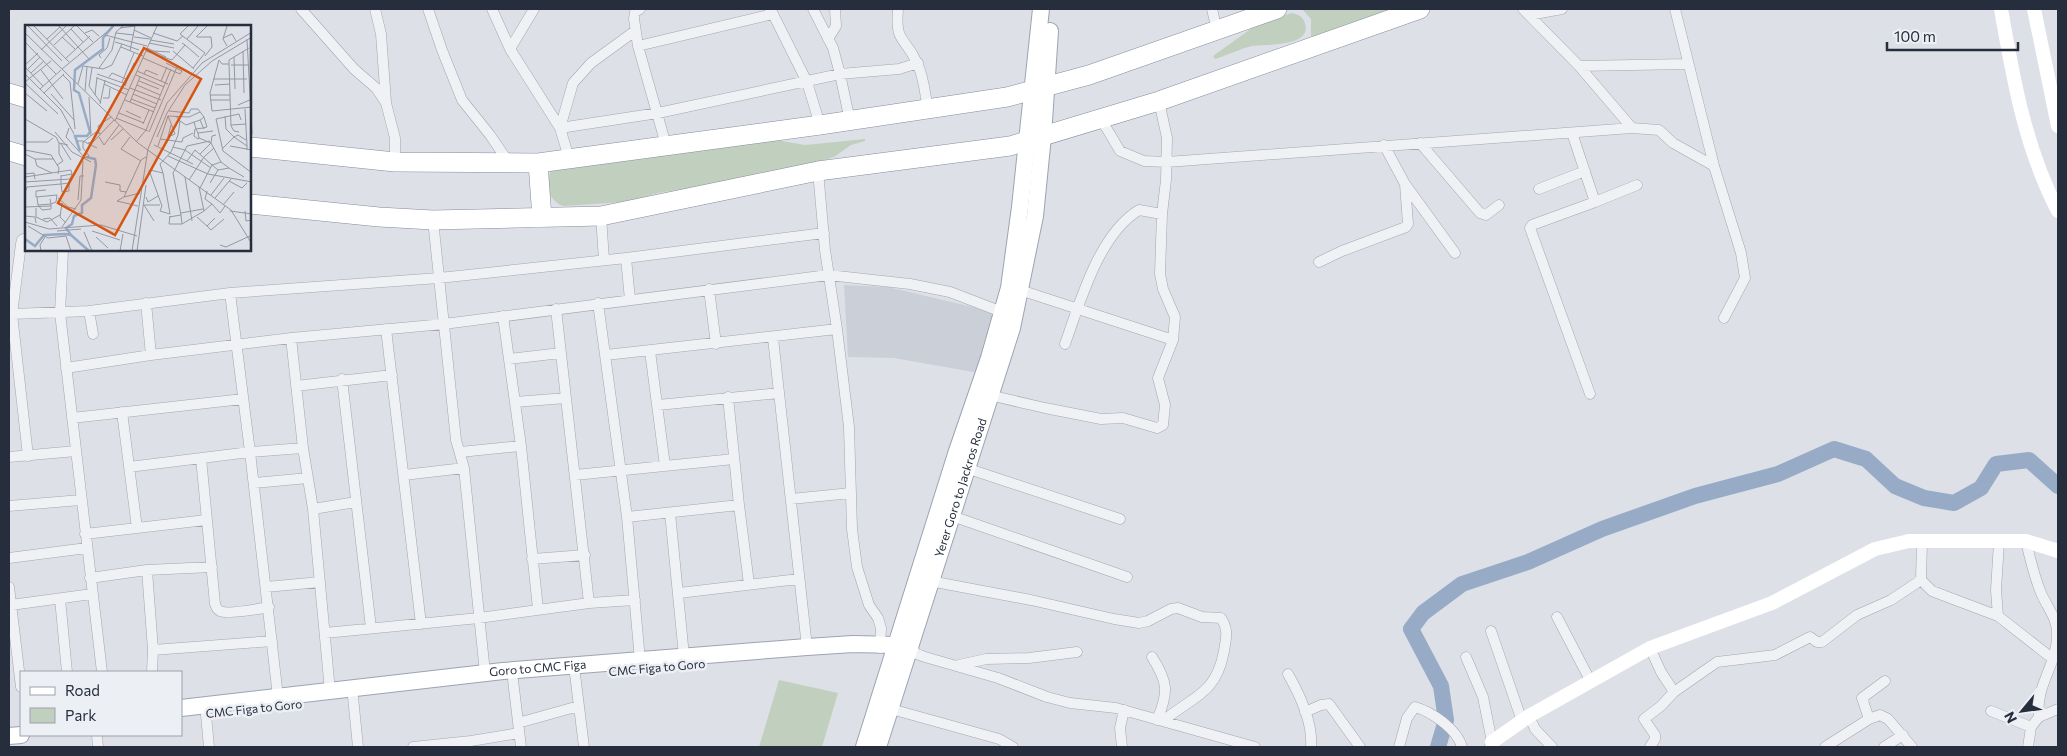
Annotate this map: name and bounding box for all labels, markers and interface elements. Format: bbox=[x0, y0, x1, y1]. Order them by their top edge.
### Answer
scale bar bbox=[1887, 20, 2018, 52]
inset map bbox=[25, 25, 251, 251]
text: 100 m bbox=[1894, 27, 1936, 45]
street label: Yerer Goro to Jackros Road bbox=[931, 416, 989, 559]
street label: Goro to CMC Figa bbox=[488, 656, 587, 679]
street label: CMC Figa to Goro bbox=[608, 656, 706, 678]
legend bbox=[20, 671, 182, 736]
text: Road bbox=[65, 681, 100, 699]
north arrow bbox=[1997, 686, 2047, 736]
street label: CMC Figa to Goro bbox=[205, 696, 303, 720]
text: Park bbox=[65, 706, 96, 724]
text: N bbox=[2000, 709, 2020, 726]

